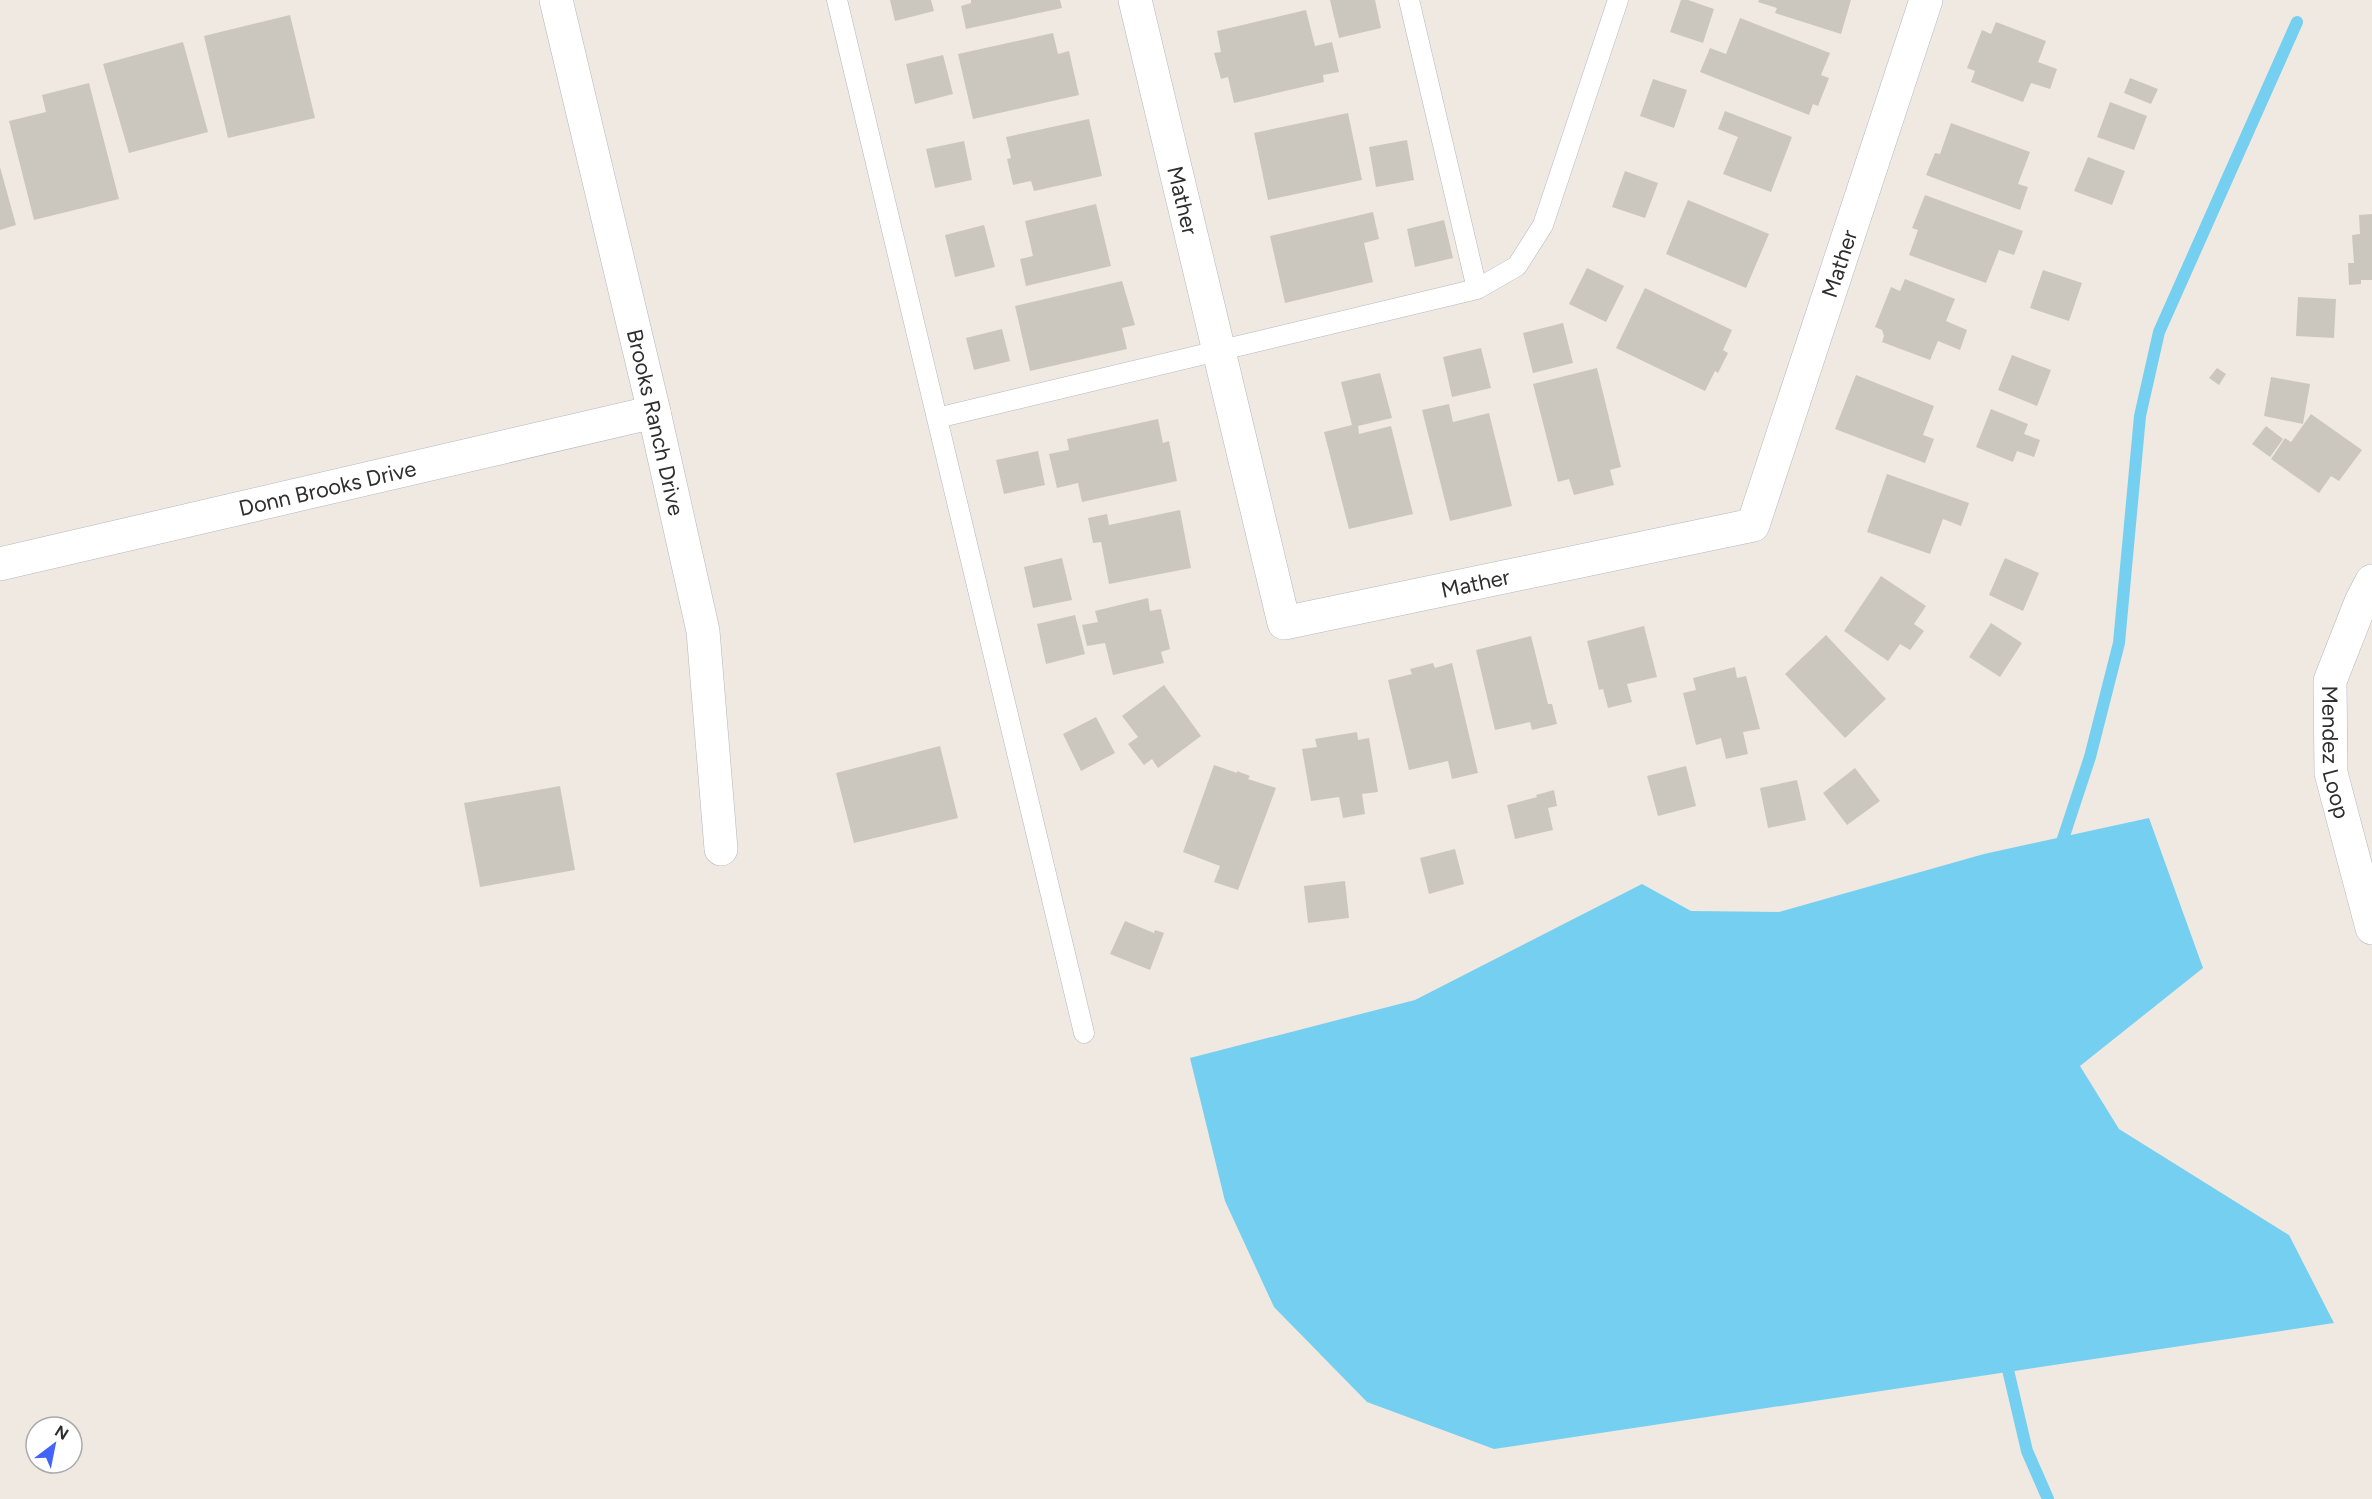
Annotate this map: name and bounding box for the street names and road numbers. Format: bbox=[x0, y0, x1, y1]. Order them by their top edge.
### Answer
street label: Mather bbox=[1161, 163, 1204, 238]
street label: Mather bbox=[1816, 226, 1864, 301]
street label: Brooks Ranch Drive bbox=[621, 326, 690, 518]
street label: Donn Brooks Drive bbox=[236, 455, 419, 522]
street label: Mather bbox=[1438, 563, 1513, 604]
street label: Mendez Loop bbox=[2316, 685, 2355, 822]

